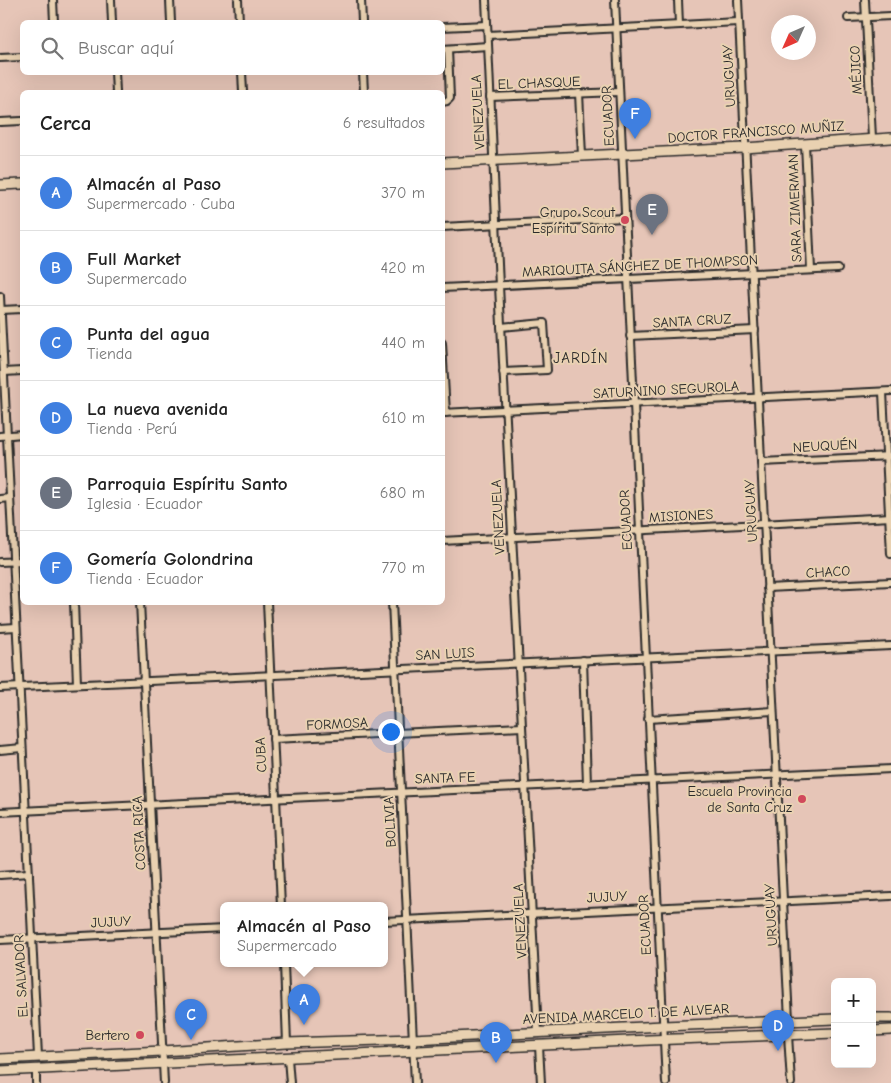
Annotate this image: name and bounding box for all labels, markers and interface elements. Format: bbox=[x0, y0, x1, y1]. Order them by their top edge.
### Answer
north arrow bbox=[771, 15, 816, 60]
search box bbox=[20, 20, 445, 75]
icon: search bbox=[38, 34, 66, 62]
text: Buscar aquí bbox=[78, 37, 174, 59]
street label: URUGUAY bbox=[719, 44, 739, 108]
street label: MÉJICO bbox=[846, 45, 866, 95]
street label: EL CHASQUE bbox=[497, 73, 581, 93]
street label: VENEZUELA bbox=[468, 74, 488, 150]
street label: ECUADOR bbox=[598, 85, 618, 147]
pin: F bbox=[619, 98, 651, 139]
text: Cerca bbox=[40, 111, 91, 135]
text: 6 resultados bbox=[343, 114, 425, 132]
street label: DOCTOR FRANCISCO MUÑIZ bbox=[667, 117, 845, 147]
street label: SARA ZIMERMAN bbox=[785, 154, 805, 262]
text: Almacén al Paso bbox=[87, 173, 221, 195]
text: A bbox=[52, 184, 60, 202]
text: 370 m bbox=[381, 184, 425, 202]
pin: E bbox=[636, 194, 668, 235]
text: Supermercado · Cuba bbox=[87, 195, 235, 213]
place label: Grupo Scout Espíritu Santo bbox=[532, 204, 616, 237]
marker: Grupo Scout Espíritu Santo bbox=[619, 214, 631, 226]
text: Full Market bbox=[87, 248, 181, 270]
street label: MARIQUITA SÁNCHEZ DE THOMPSON bbox=[522, 251, 758, 281]
text: B bbox=[51, 259, 61, 277]
text: 420 m bbox=[381, 259, 425, 277]
text: Supermercado bbox=[87, 270, 187, 288]
street label: SANTA CRUZ bbox=[652, 310, 732, 332]
text: Punta del agua bbox=[87, 323, 210, 345]
text: C bbox=[51, 334, 61, 352]
text: 440 m bbox=[381, 334, 425, 352]
text: Tienda bbox=[87, 345, 133, 363]
district label: JARDÍN bbox=[553, 348, 609, 367]
street label: SATURNINO SEGUROLA bbox=[593, 378, 739, 402]
text: La nueva avenida bbox=[87, 398, 228, 420]
text: D bbox=[51, 409, 61, 427]
text: 610 m bbox=[382, 409, 425, 427]
text: Tienda · Perú bbox=[87, 420, 177, 438]
street label: NEUQUÉN bbox=[792, 436, 858, 456]
text: Parroquia Espíritu Santo bbox=[87, 473, 288, 495]
street label: VENEZUELA bbox=[488, 479, 508, 555]
street label: URUGUAY bbox=[741, 479, 761, 543]
text: E bbox=[51, 484, 61, 502]
text: 680 m bbox=[380, 484, 425, 502]
street label: ECUADOR bbox=[616, 489, 636, 551]
text: Iglesia · Ecuador bbox=[87, 495, 202, 513]
street label: MISIONES bbox=[648, 506, 714, 526]
text: Gomería Golondrina bbox=[87, 548, 253, 570]
text: F bbox=[51, 559, 61, 577]
text: 770 m bbox=[382, 559, 425, 577]
street label: CHACO bbox=[805, 562, 851, 582]
text: Tienda · Ecuador bbox=[87, 570, 203, 588]
street label: SAN LUIS bbox=[415, 644, 475, 664]
street label: FORMOSA bbox=[306, 714, 368, 734]
your location bbox=[378, 719, 404, 745]
street label: CUBA bbox=[252, 737, 270, 773]
street label: SANTA FE bbox=[414, 768, 476, 788]
place label: Escuela Provincia de Santa Cruz bbox=[688, 783, 792, 816]
marker: Escuela Provincia de Santa Cruz bbox=[796, 793, 808, 805]
street label: COSTA RICA bbox=[129, 795, 149, 871]
street label: BOLIVIA bbox=[380, 796, 400, 848]
street label: VENEZUELA bbox=[510, 883, 530, 959]
street label: URUGUAY bbox=[761, 883, 781, 947]
street label: JUJUY bbox=[586, 887, 628, 907]
street label: ECUADOR bbox=[635, 894, 655, 956]
popup bbox=[220, 902, 388, 967]
street label: JUJUY bbox=[90, 912, 132, 932]
text: Almacén al Paso bbox=[237, 915, 371, 937]
street label: EL SALVADOR bbox=[10, 934, 32, 1018]
text: Supermercado bbox=[237, 937, 337, 955]
map controls bbox=[831, 978, 876, 1068]
button: + bbox=[831, 978, 876, 1023]
pin: A bbox=[288, 984, 320, 1025]
pin: C bbox=[175, 999, 207, 1040]
street label: AVENIDA MARCELO T. DE ALVEAR bbox=[522, 1000, 730, 1028]
pin: D bbox=[762, 1010, 794, 1051]
pin: B bbox=[480, 1022, 512, 1063]
button: − bbox=[831, 1023, 876, 1068]
place label: Bertero bbox=[85, 1027, 130, 1044]
marker: Bertero bbox=[134, 1029, 146, 1041]

